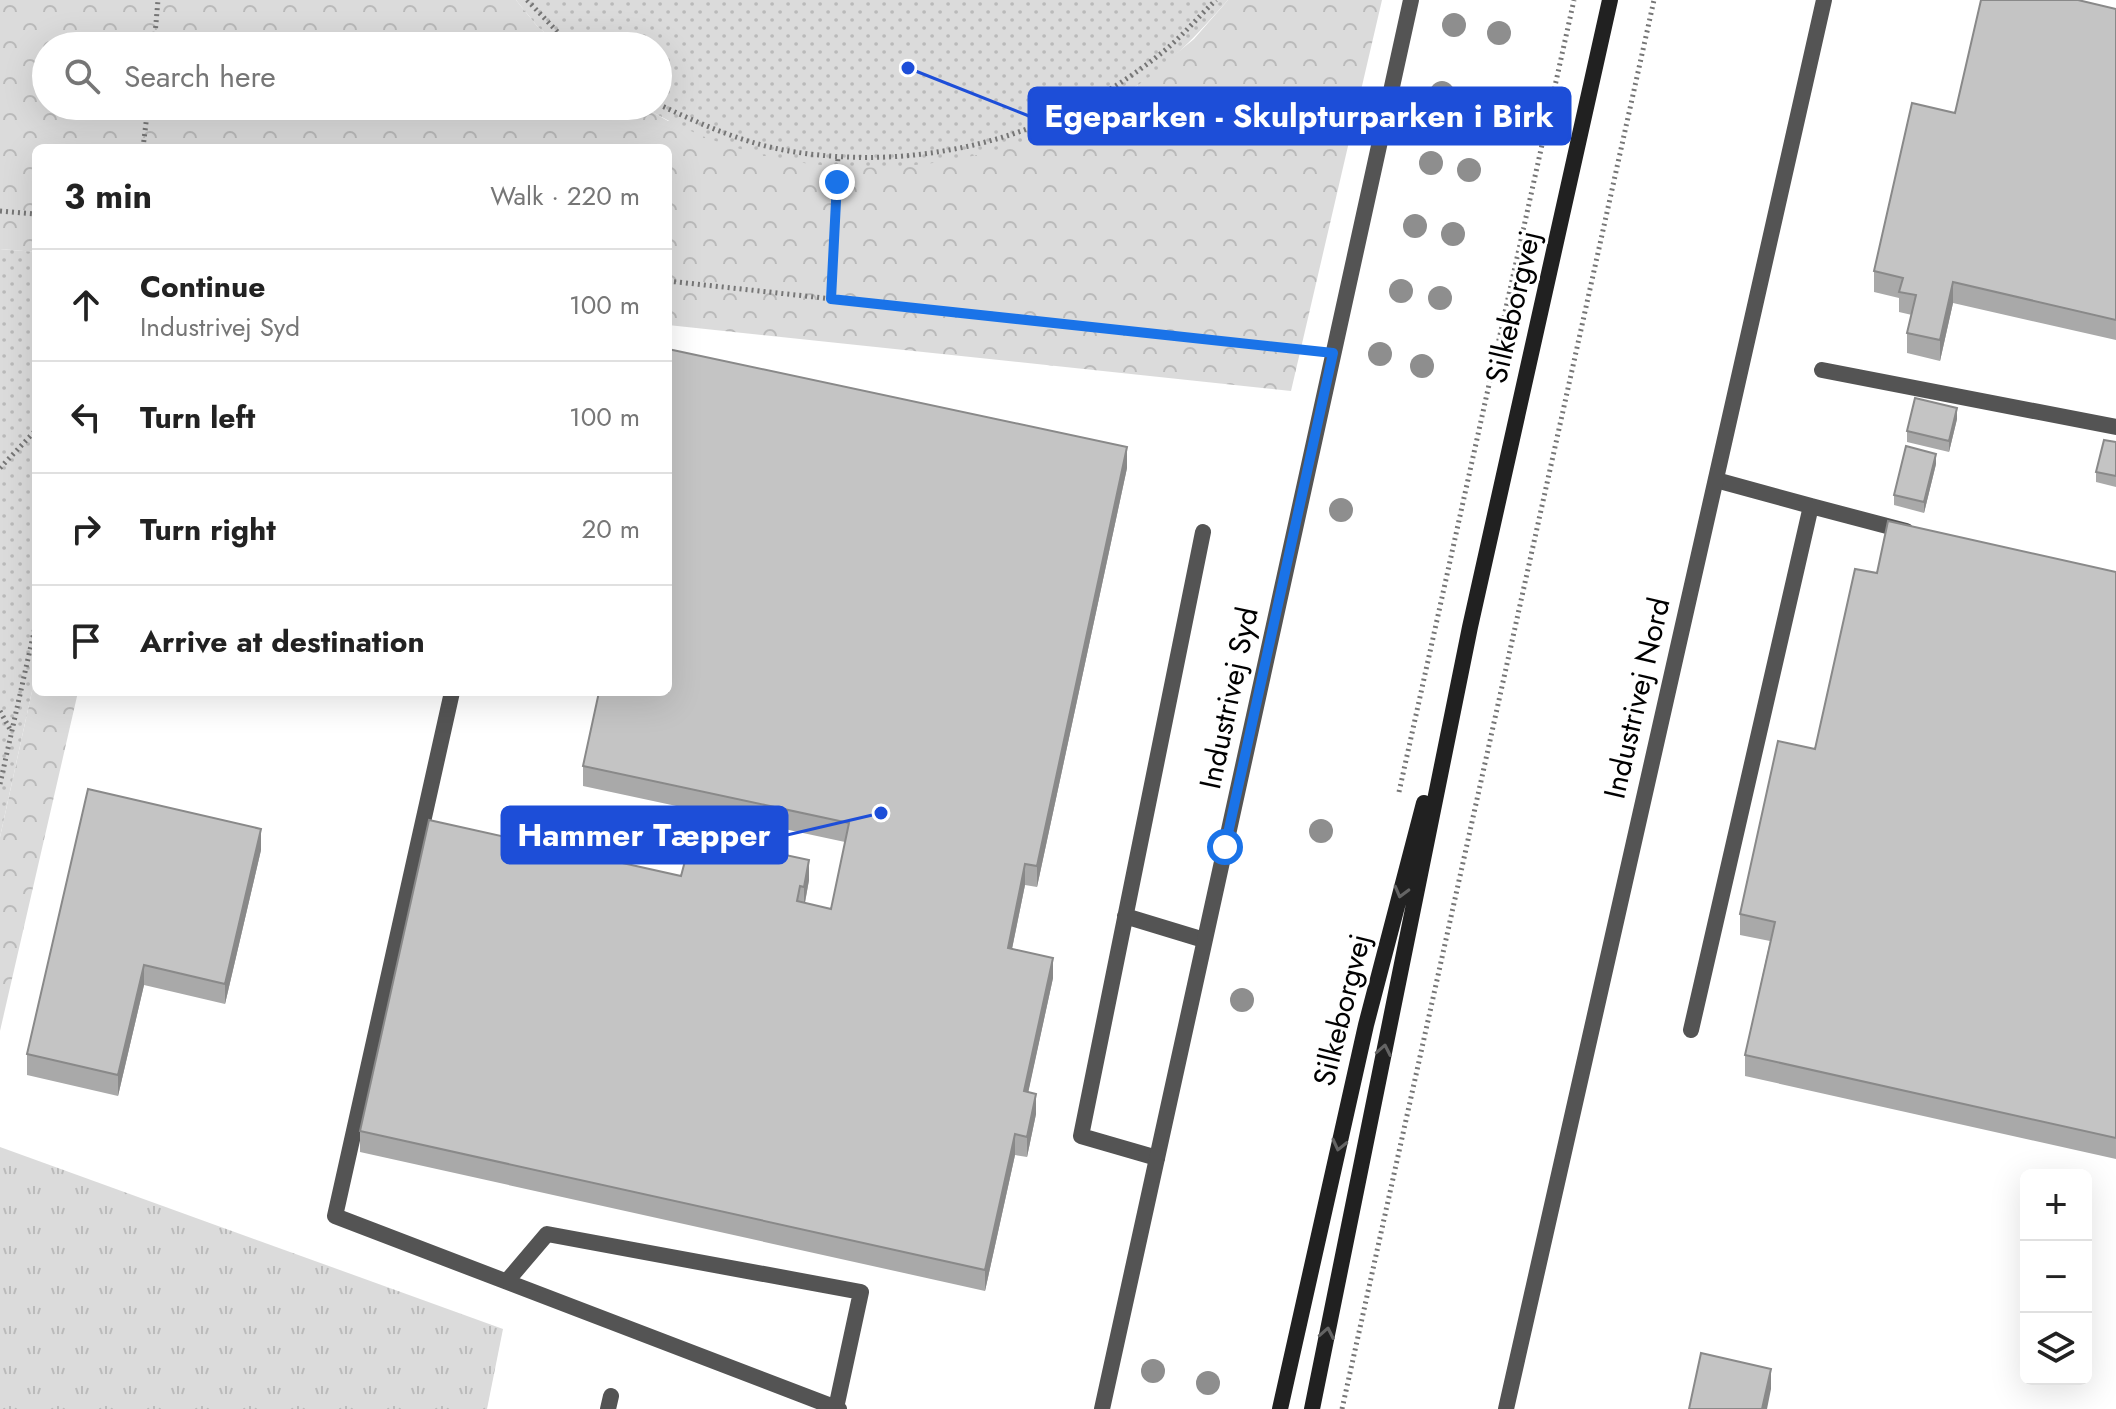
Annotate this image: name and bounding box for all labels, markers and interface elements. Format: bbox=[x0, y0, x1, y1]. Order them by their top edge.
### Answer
search box bbox=[32, 32, 672, 120]
icon: search bbox=[60, 54, 104, 98]
text: Search here bbox=[124, 55, 276, 98]
callout: Egeparken - Skulpturparken i Birk bbox=[1029, 88, 1570, 144]
text: Egeparken - Skulpturparken i Birk bbox=[1044, 93, 1554, 139]
route end bbox=[819, 164, 855, 200]
text: 3 min bbox=[64, 172, 152, 221]
text: Walk · 220 m bbox=[490, 177, 640, 215]
street label: Silkeborgvej bbox=[1474, 226, 1551, 387]
text: Continue bbox=[140, 265, 266, 308]
icon: ahead bbox=[64, 283, 108, 327]
text: 100 m bbox=[569, 286, 640, 324]
text: Industrivej Syd bbox=[140, 308, 300, 346]
icon: left bbox=[64, 395, 108, 439]
text: Turn left bbox=[140, 396, 255, 439]
text: 100 m bbox=[569, 398, 640, 436]
icon: right bbox=[64, 507, 108, 551]
text: Turn right bbox=[140, 508, 276, 551]
text: 20 m bbox=[582, 510, 640, 548]
street label: Industrivej Nord bbox=[1592, 593, 1681, 803]
street label: Industrivej Syd bbox=[1188, 603, 1269, 793]
icon: arrive bbox=[64, 619, 108, 663]
text: Arrive at destination bbox=[140, 620, 425, 663]
callout: Hammer Tæpper bbox=[502, 807, 787, 863]
text: Hammer Tæpper bbox=[517, 812, 771, 858]
route start bbox=[1207, 829, 1243, 865]
one-way arrow bbox=[1393, 884, 1410, 898]
street label: Silkeborgvej bbox=[1302, 929, 1381, 1091]
one-way arrow bbox=[1375, 1043, 1392, 1057]
one-way arrow bbox=[1331, 1137, 1348, 1151]
map controls bbox=[2020, 1169, 2092, 1385]
button: + bbox=[2020, 1169, 2092, 1241]
button: − bbox=[2020, 1241, 2092, 1313]
button: layers bbox=[2020, 1313, 2092, 1385]
one-way arrow bbox=[1318, 1326, 1335, 1339]

